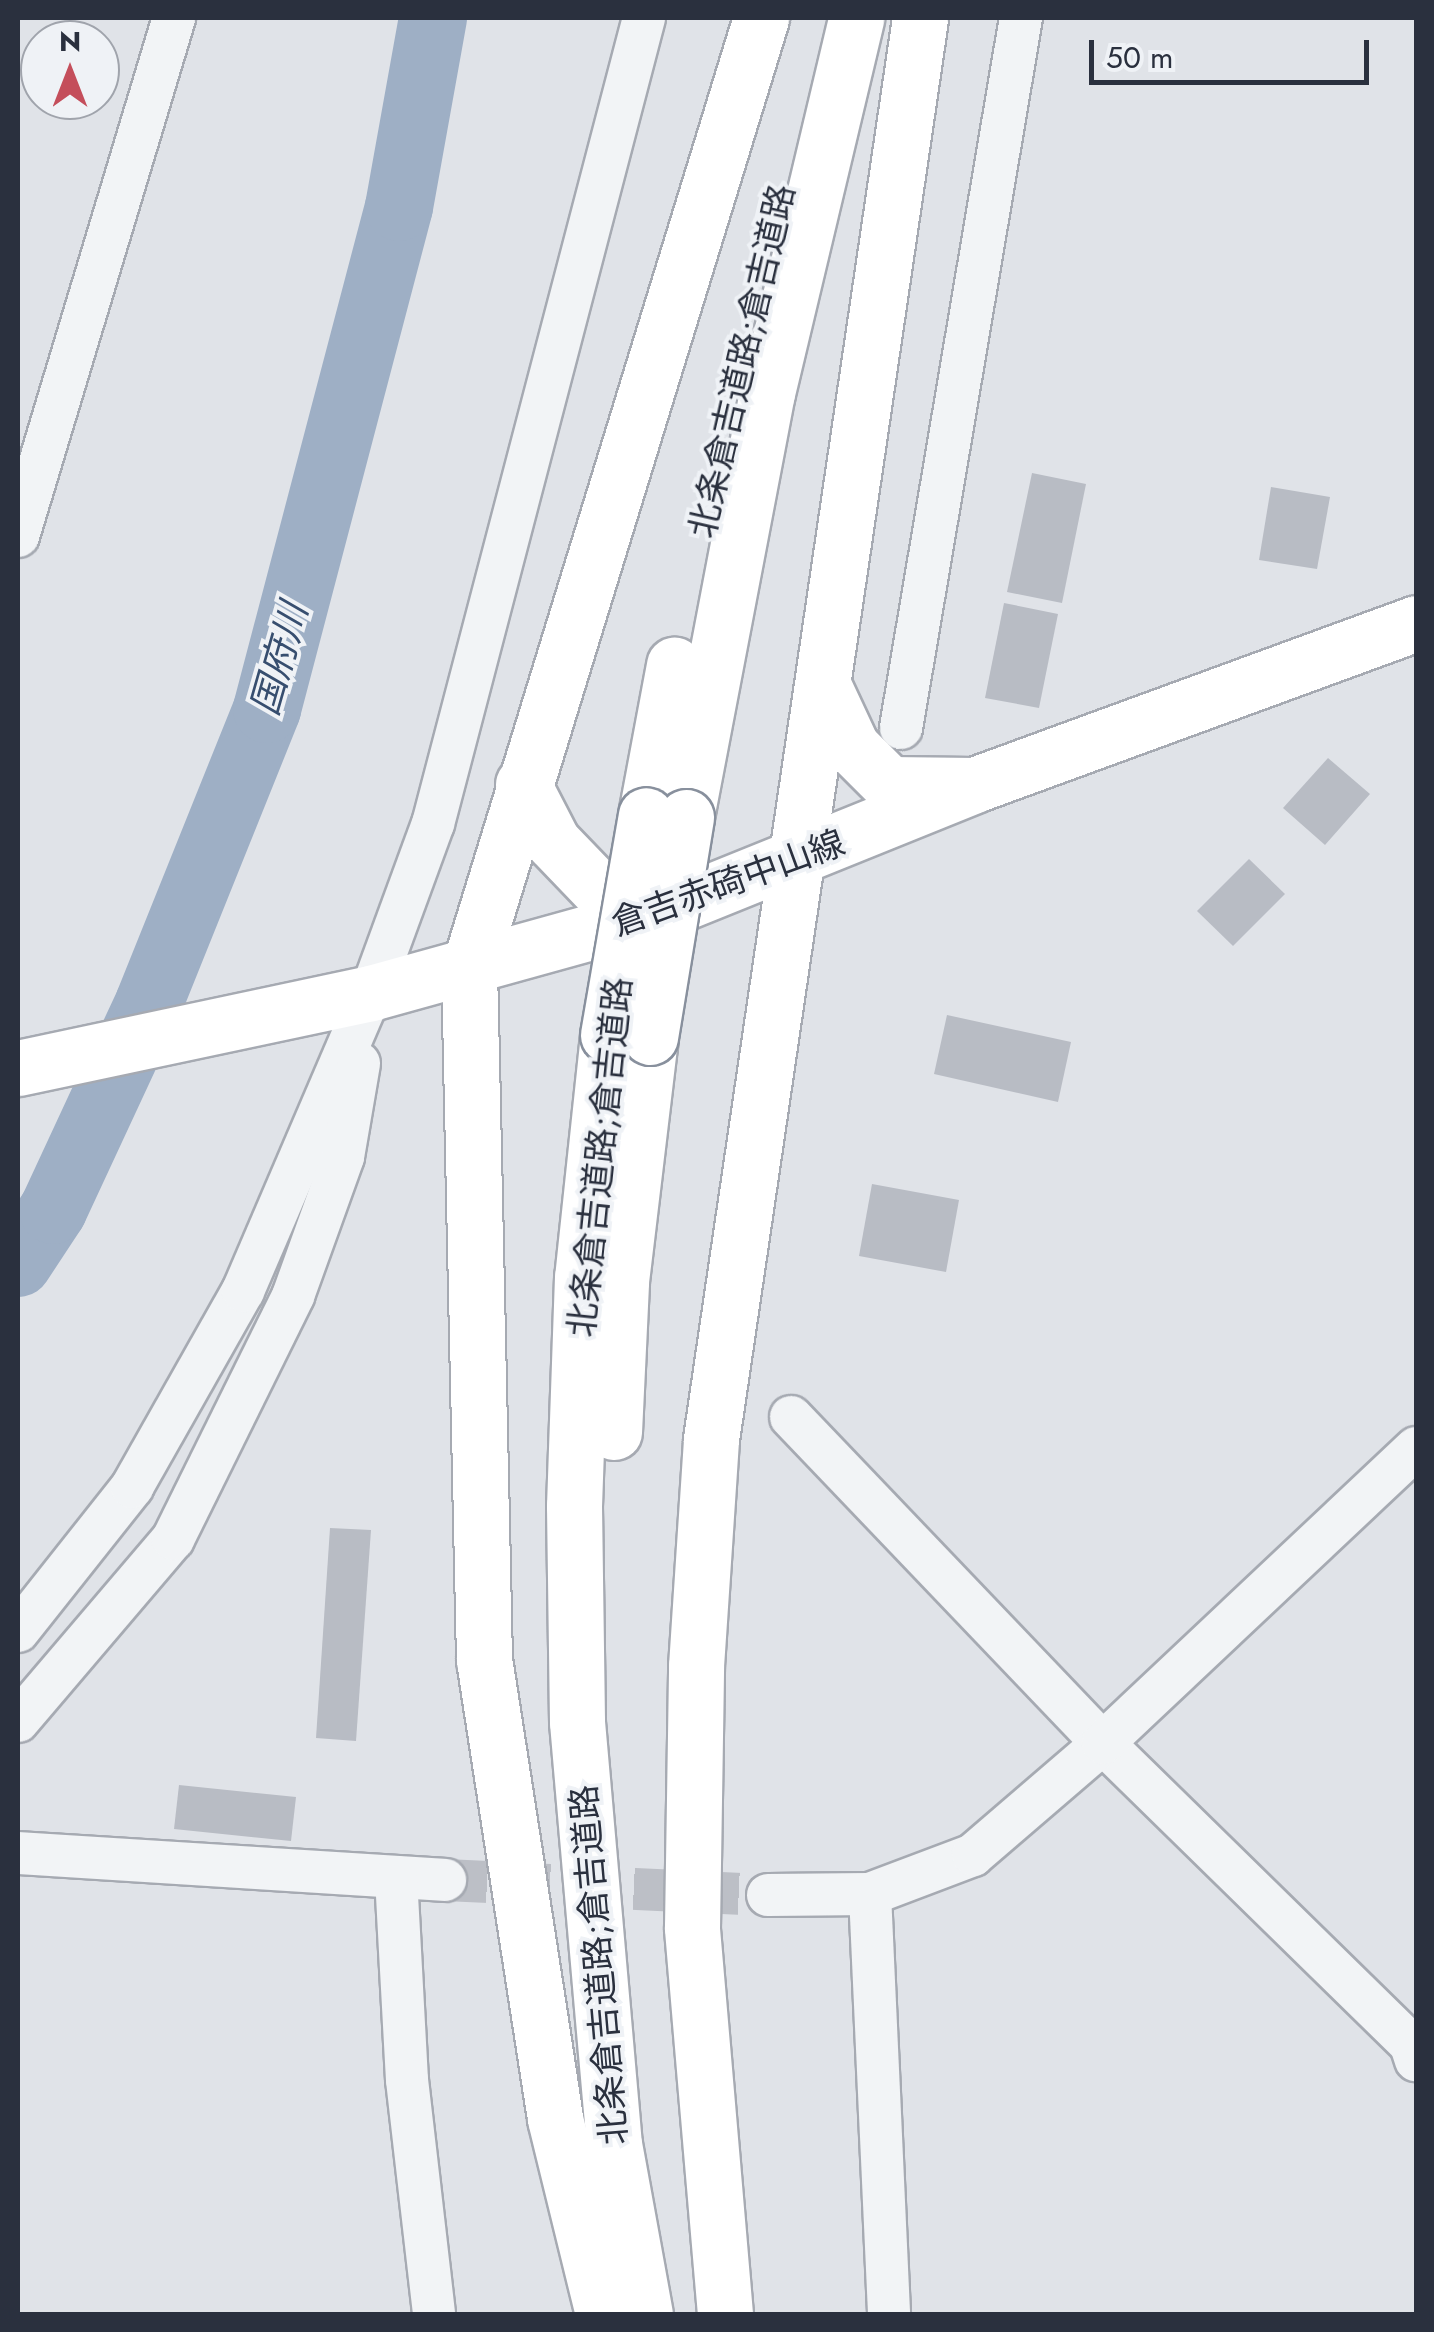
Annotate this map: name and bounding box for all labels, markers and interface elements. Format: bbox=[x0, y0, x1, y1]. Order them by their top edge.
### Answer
north arrow bbox=[20, 20, 120, 120]
scale bar bbox=[1094, 20, 1374, 82]
text: N bbox=[59, 21, 81, 62]
text: 50 m bbox=[1106, 36, 1173, 79]
street label: 北条倉吉道路;倉吉道路 bbox=[681, 180, 803, 542]
water label: 国府川 bbox=[241, 598, 317, 720]
street label: 倉吉赤碕中山線 bbox=[606, 821, 850, 945]
street label: 北条倉吉道路;倉吉道路 bbox=[560, 975, 640, 1339]
street label: 北条倉吉道路;倉吉道路 bbox=[562, 1783, 636, 2147]

